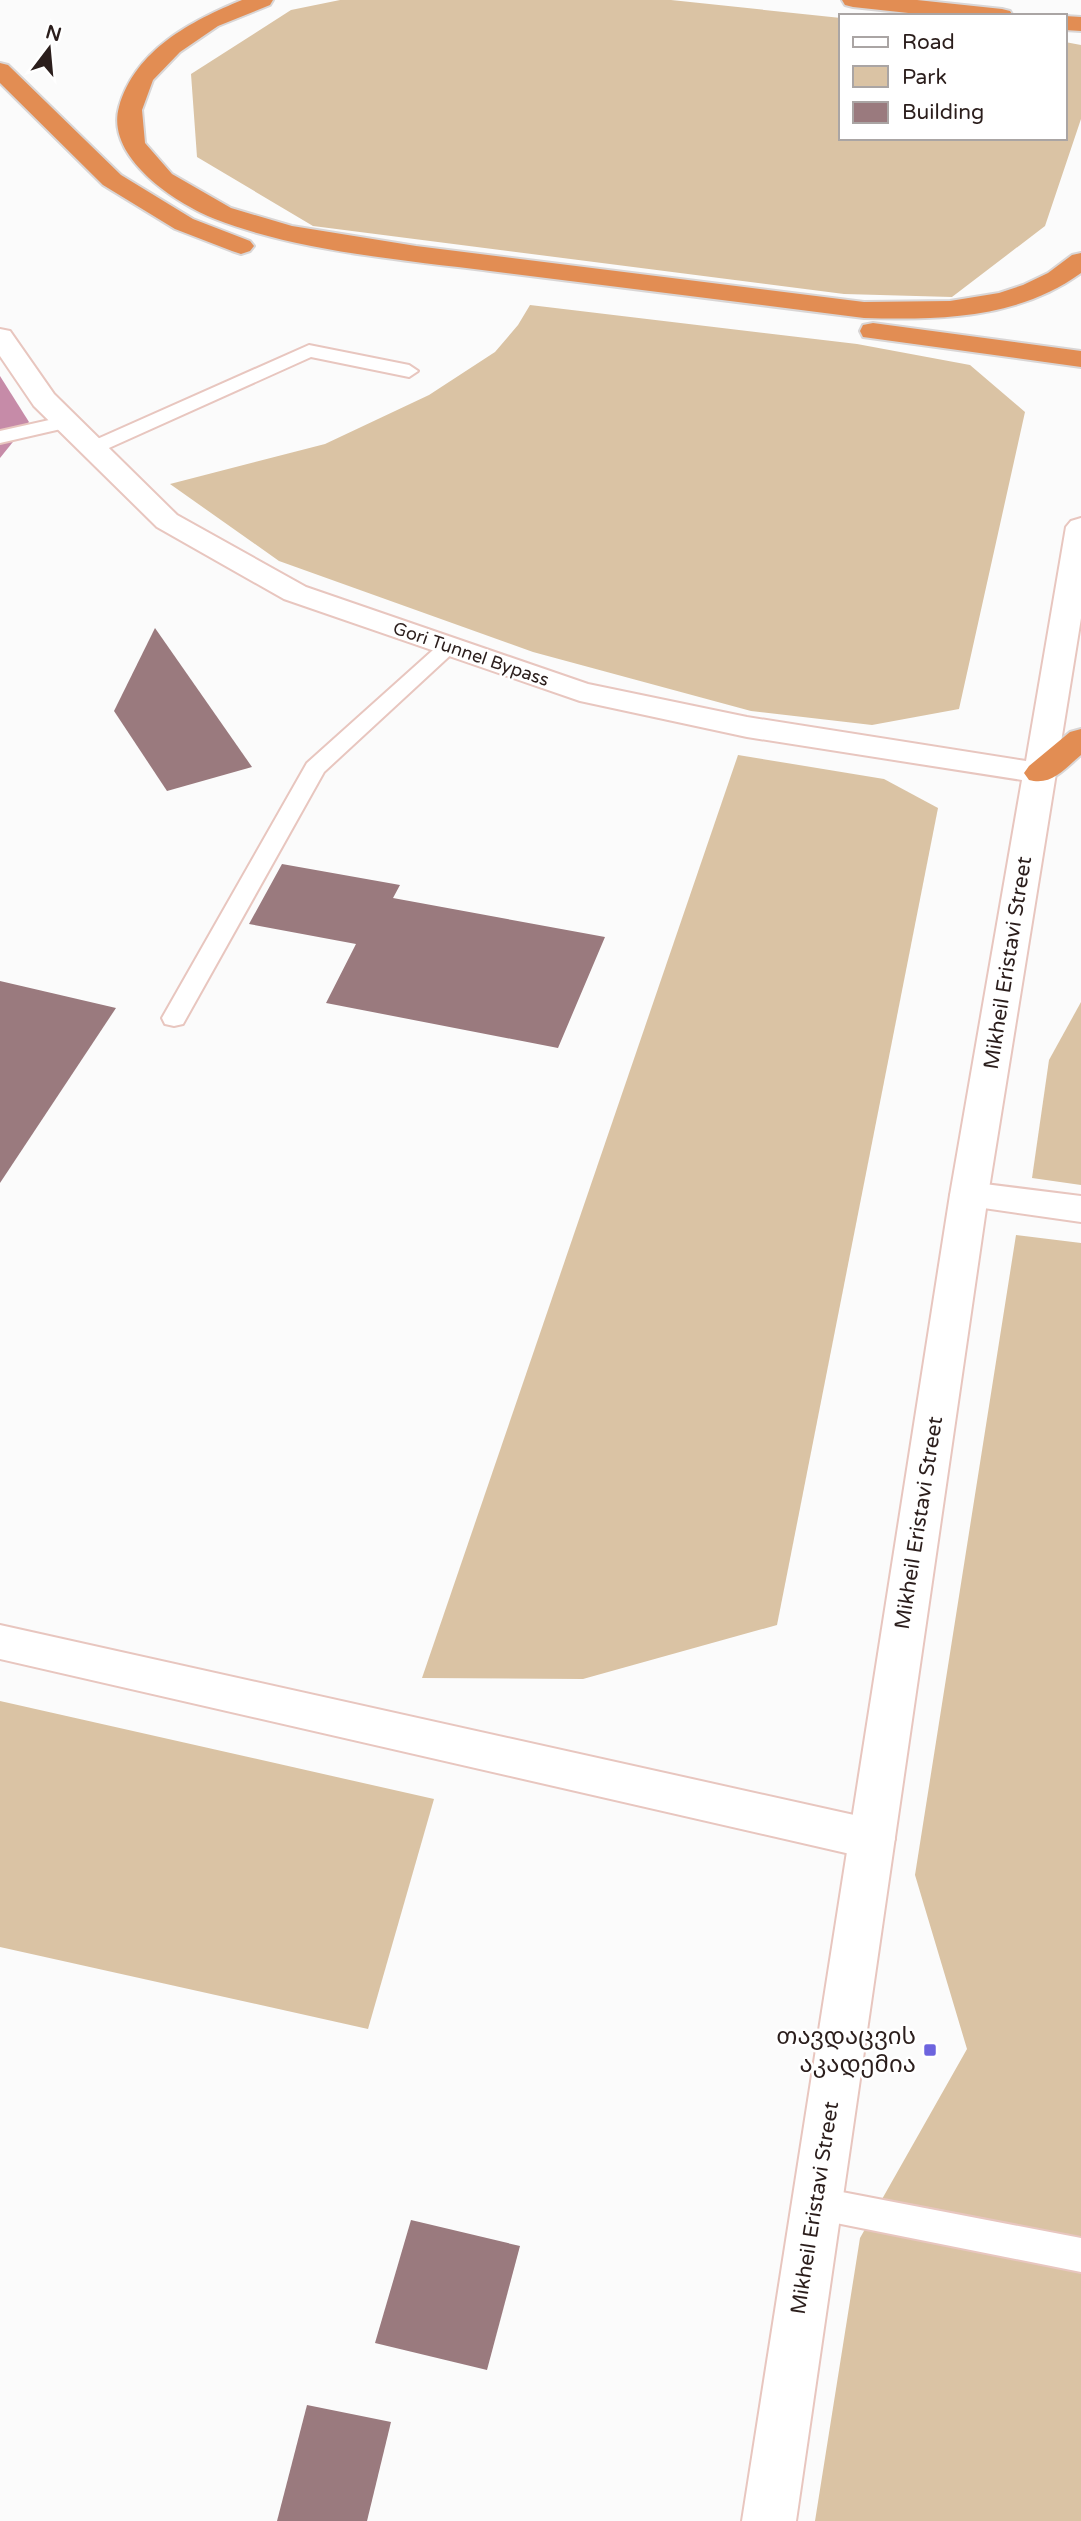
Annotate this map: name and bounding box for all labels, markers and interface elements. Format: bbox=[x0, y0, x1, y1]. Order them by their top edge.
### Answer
north arrow bbox=[14, 14, 84, 84]
legend bbox=[839, 14, 1067, 140]
text: N bbox=[43, 21, 64, 46]
text: Road bbox=[902, 30, 955, 55]
text: Park bbox=[902, 65, 947, 90]
text: Building bbox=[902, 100, 984, 125]
street label: Gori Tunnel Bypass bbox=[390, 617, 552, 691]
street label: Mikheil Eristavi Street bbox=[979, 855, 1037, 1071]
street label: Mikheil Eristavi Street bbox=[890, 1415, 948, 1631]
place label: თავდაცვის აკადემია bbox=[776, 2022, 916, 2079]
marker: თავდაცვის აკადემია bbox=[922, 2042, 938, 2058]
street label: Mikheil Eristavi Street bbox=[786, 2100, 844, 2316]

